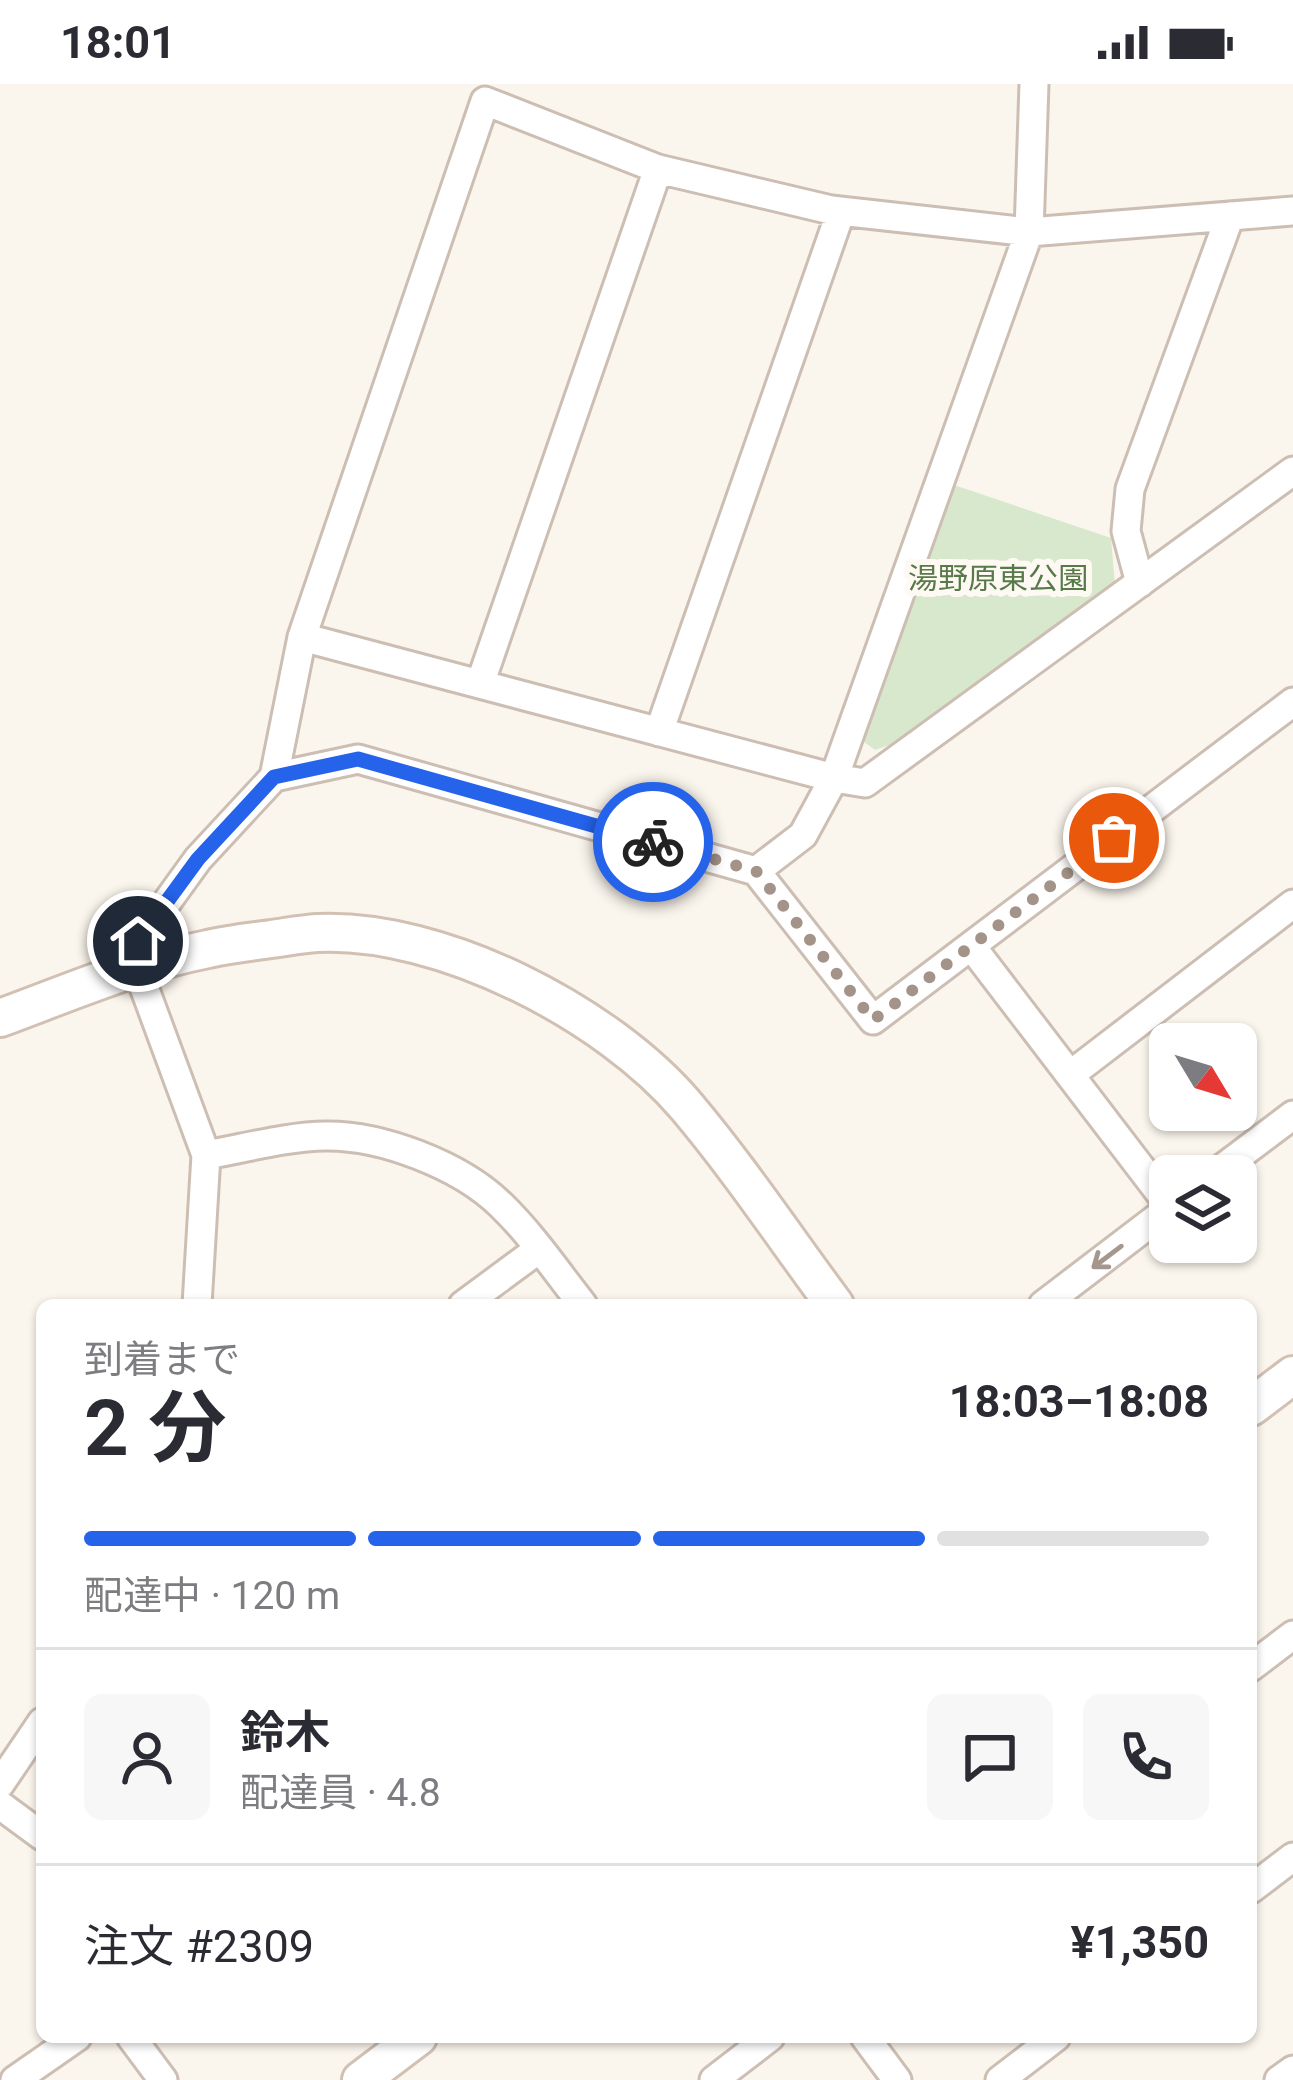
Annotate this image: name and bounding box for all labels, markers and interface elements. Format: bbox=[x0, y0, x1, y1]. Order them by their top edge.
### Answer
text: 18:01 bbox=[60, 16, 176, 69]
park label: 湯野原東公園 bbox=[908, 561, 1088, 596]
courier bbox=[593, 782, 713, 902]
pin bbox=[1063, 787, 1165, 889]
icon: bag bbox=[1081, 805, 1147, 871]
icon: bike bbox=[620, 809, 686, 875]
pin bbox=[87, 890, 189, 992]
icon: home bbox=[105, 908, 171, 974]
north arrow bbox=[1149, 1023, 1257, 1131]
map controls bbox=[1149, 1023, 1257, 1263]
button: layers bbox=[1149, 1155, 1257, 1263]
one-way arrow bbox=[1091, 1243, 1123, 1269]
text: 到着まで bbox=[84, 1337, 240, 1383]
text: 18:03–18:08 bbox=[949, 1375, 1209, 1428]
text: 2 分 bbox=[84, 1383, 226, 1474]
text: 配達中 · 120 m bbox=[84, 1573, 340, 1619]
button: person bbox=[84, 1694, 210, 1820]
button: chat bbox=[927, 1694, 1053, 1820]
button: phone bbox=[1083, 1694, 1209, 1820]
text: 鈴木 bbox=[240, 1706, 330, 1759]
text: 配達員 · 4.8 bbox=[240, 1770, 441, 1816]
text: ¥1,350 bbox=[1071, 1916, 1209, 1969]
text: 注文 #2309 bbox=[84, 1920, 314, 1973]

